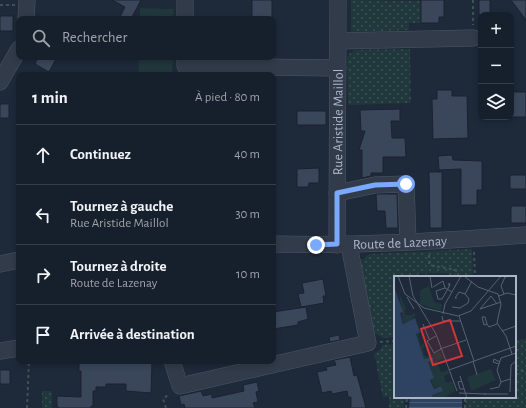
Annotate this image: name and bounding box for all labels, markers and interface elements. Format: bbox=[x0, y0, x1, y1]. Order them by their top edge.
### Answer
map controls bbox=[478, 12, 514, 120]
button: + bbox=[478, 12, 514, 48]
search box bbox=[16, 16, 276, 60]
icon: search bbox=[30, 27, 52, 49]
text: Rechercher bbox=[62, 30, 127, 45]
button: − bbox=[478, 48, 514, 84]
street label: Rue Aristide Maillol bbox=[331, 69, 346, 175]
button: layers bbox=[478, 84, 514, 120]
text: 1 min bbox=[32, 89, 68, 106]
text: À pied · 80 m bbox=[195, 91, 260, 104]
icon: ahead bbox=[32, 144, 54, 166]
text: Continuez bbox=[70, 147, 131, 162]
text: 40 m bbox=[234, 148, 260, 161]
route start bbox=[397, 175, 415, 193]
text: Tournez à gauche bbox=[70, 199, 173, 214]
icon: left bbox=[32, 204, 54, 226]
text: 30 m bbox=[235, 208, 260, 221]
text: Rue Aristide Maillol bbox=[70, 217, 169, 230]
street label: Route de Lazenay bbox=[353, 234, 448, 252]
route end bbox=[307, 236, 325, 254]
text: Tournez à droite bbox=[70, 259, 167, 274]
icon: right bbox=[32, 264, 54, 286]
text: 10 m bbox=[236, 268, 260, 281]
inset map bbox=[394, 276, 516, 398]
text: Route de Lazenay bbox=[70, 277, 157, 290]
icon: arrive bbox=[32, 324, 54, 346]
text: Arrivée à destination bbox=[70, 327, 195, 342]

